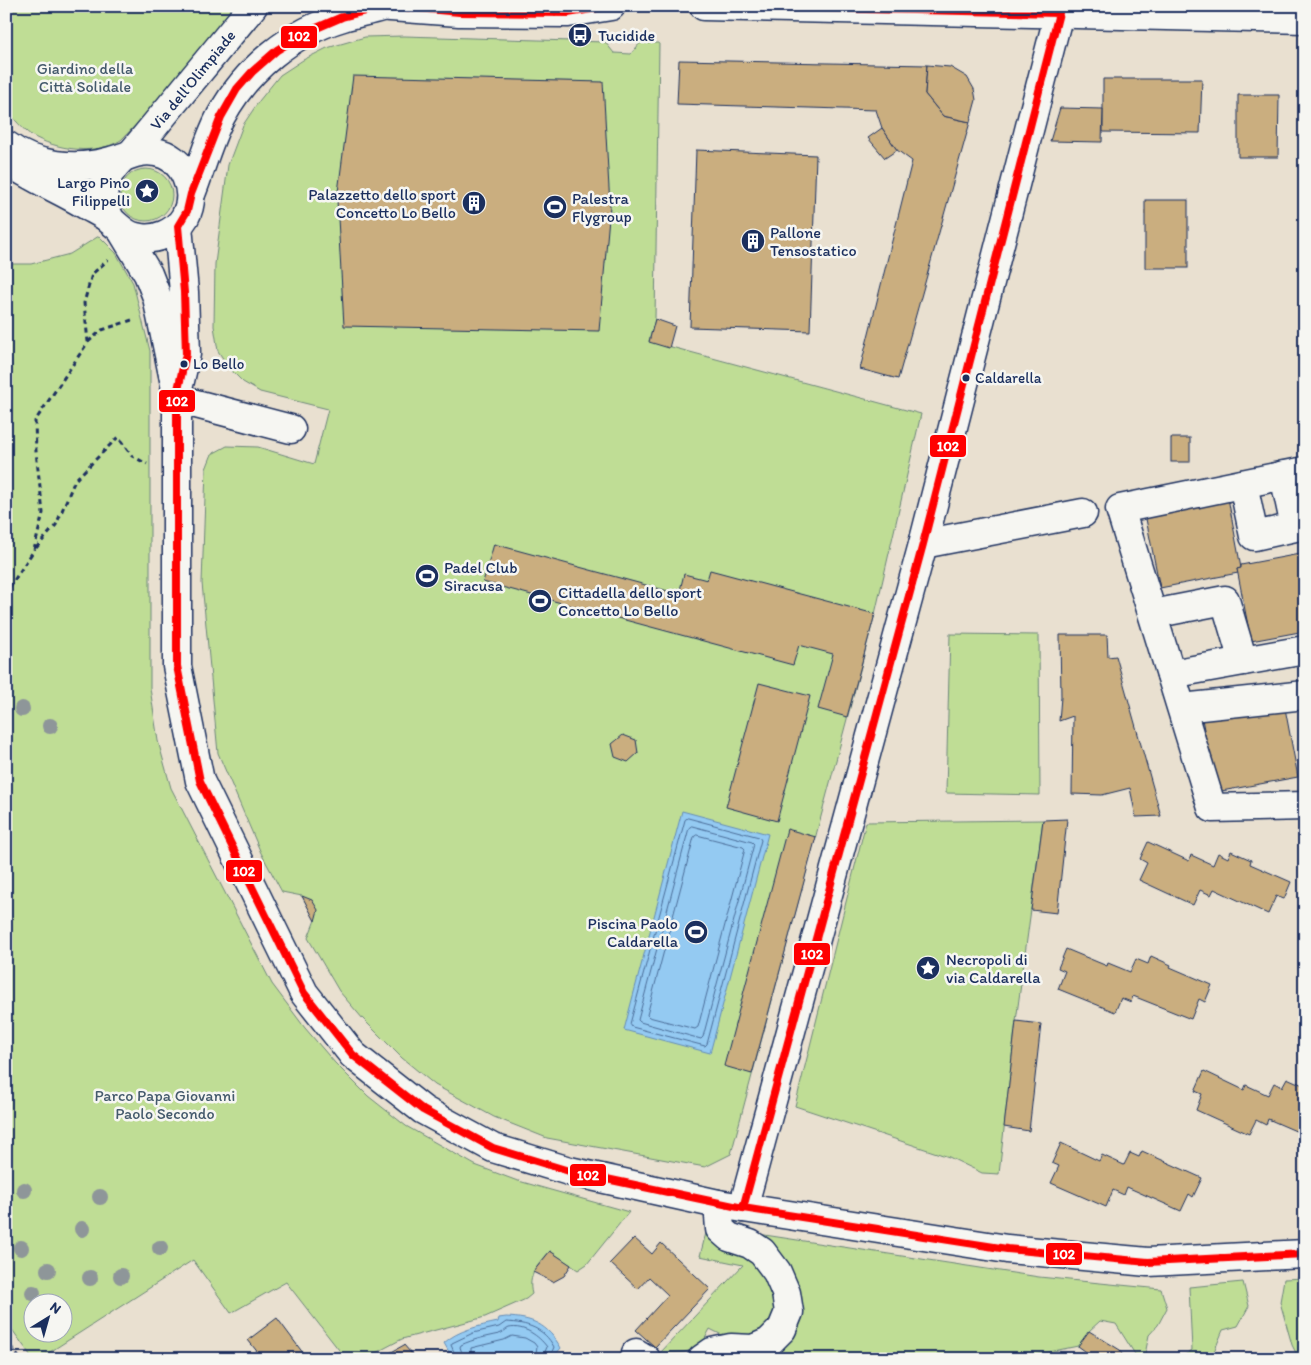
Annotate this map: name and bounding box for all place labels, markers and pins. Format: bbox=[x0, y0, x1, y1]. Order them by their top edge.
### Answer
bus stop icon: Tucidide bbox=[567, 22, 593, 48]
place label: Tucidide bbox=[598, 26, 655, 45]
place label: Largo Pino Filippelli bbox=[57, 173, 130, 210]
place icon: Largo Pino Filippelli bbox=[134, 178, 160, 204]
place label: Palazzetto dello sport Concetto Lo Bello bbox=[308, 185, 456, 222]
place label: Palestra Flygroup bbox=[572, 189, 632, 226]
building icon: Palazzetto dello sport Concetto Lo Bello bbox=[461, 190, 487, 216]
sports icon: Palestra Flygroup bbox=[542, 194, 568, 220]
place label: Pallone Tensostatico bbox=[770, 223, 857, 260]
building icon: Pallone Tensostatico bbox=[740, 228, 766, 254]
place label: Lo Bello bbox=[193, 355, 244, 373]
marker: Lo Bello bbox=[179, 359, 189, 369]
place label: Caldarella bbox=[975, 369, 1042, 387]
marker: Caldarella bbox=[961, 373, 971, 383]
place label: Padel Club Siracusa bbox=[444, 558, 518, 595]
sports icon: Padel Club Siracusa bbox=[414, 563, 440, 589]
place label: Cittadella dello sport Concetto Lo Bello bbox=[558, 583, 702, 620]
sports icon: Cittadella dello sport Concetto Lo Bello bbox=[527, 588, 553, 614]
place label: Piscina Paolo Caldarella bbox=[588, 914, 679, 951]
sports icon: Piscina Paolo Caldarella bbox=[683, 919, 709, 945]
place label: Necropoli di via Caldarella bbox=[946, 950, 1041, 987]
place icon: Necropoli di via Caldarella bbox=[915, 955, 941, 981]

